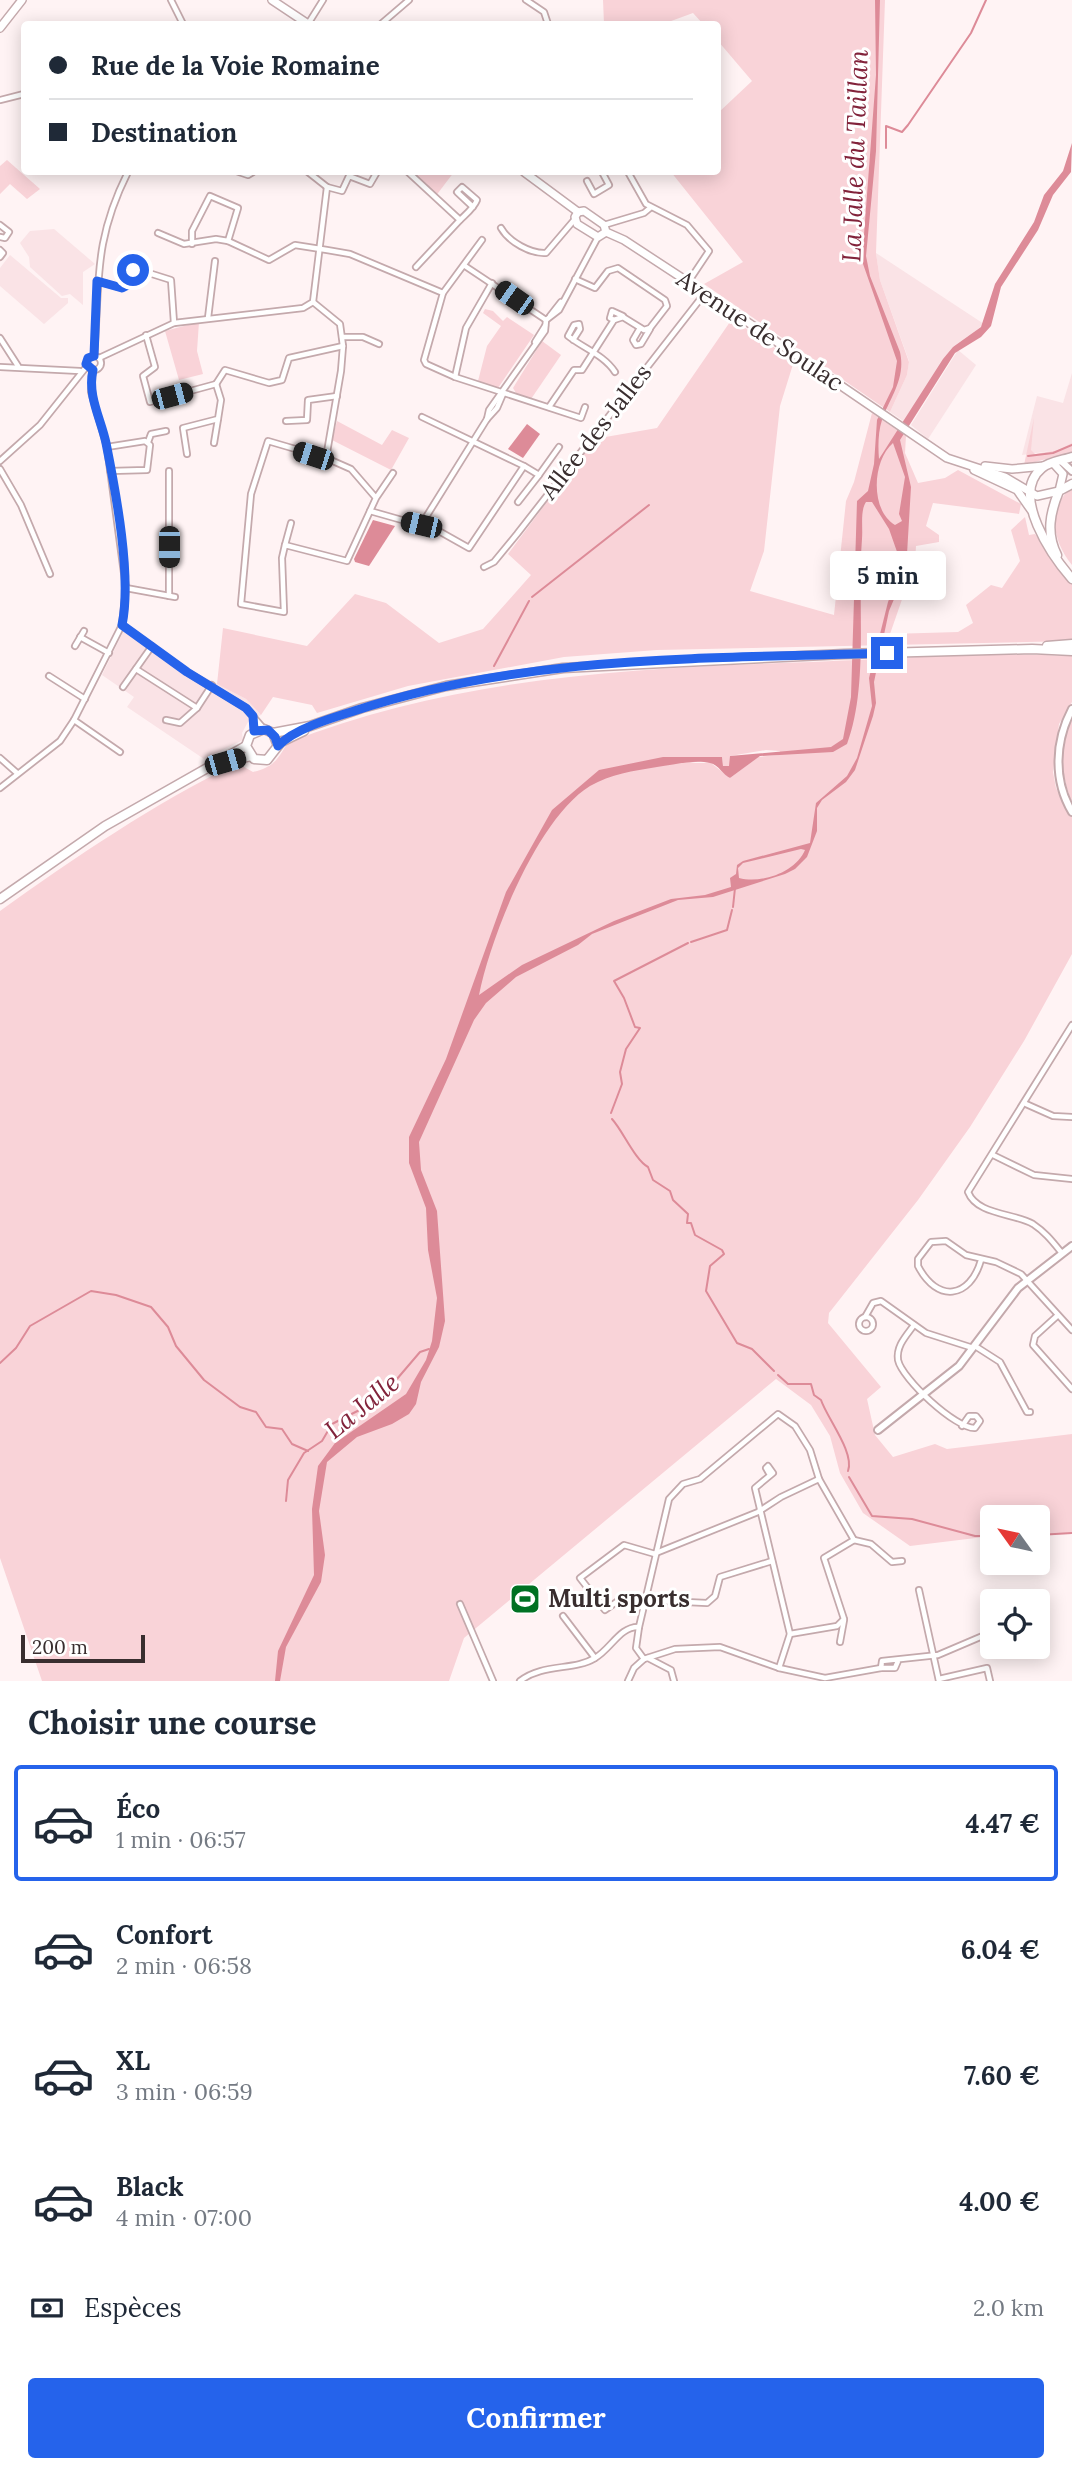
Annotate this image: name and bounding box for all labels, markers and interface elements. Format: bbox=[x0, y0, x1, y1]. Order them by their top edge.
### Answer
text: Rue de la Voie Romaine bbox=[91, 49, 380, 82]
water label: La Jalle du Taillan bbox=[834, 49, 875, 263]
text: Destination bbox=[91, 116, 237, 149]
route start bbox=[117, 254, 149, 286]
street label: Avenue de Soulac bbox=[670, 263, 850, 398]
car bbox=[491, 277, 538, 319]
street label: Allée des Jalles bbox=[533, 358, 658, 506]
car bbox=[149, 380, 196, 412]
car bbox=[290, 440, 337, 472]
car bbox=[399, 510, 444, 540]
car bbox=[159, 526, 180, 568]
callout: 5 min bbox=[829, 552, 945, 600]
text: 5 min bbox=[857, 561, 919, 590]
route end bbox=[871, 637, 903, 669]
car bbox=[202, 746, 249, 778]
water label: La Jalle bbox=[318, 1366, 406, 1446]
north arrow bbox=[980, 1505, 1050, 1575]
map controls bbox=[980, 1505, 1050, 1659]
sports icon: Multi sports bbox=[508, 1582, 542, 1616]
place label: Multi sports bbox=[548, 1583, 690, 1614]
button: locate bbox=[980, 1589, 1050, 1659]
scale bar bbox=[21, 1632, 145, 1664]
text: 200 m bbox=[32, 1635, 88, 1659]
text: Choisir une course bbox=[28, 1702, 316, 1743]
icon: car bbox=[32, 1792, 95, 1855]
text: Éco bbox=[116, 1792, 160, 1825]
text: 4.47 € bbox=[965, 1807, 1040, 1840]
text: 1 min · 06:57 bbox=[116, 1825, 246, 1854]
icon: car bbox=[32, 1918, 95, 1981]
text: Confort bbox=[116, 1918, 213, 1951]
text: 6.04 € bbox=[961, 1933, 1040, 1966]
text: 2 min · 06:58 bbox=[116, 1951, 252, 1980]
icon: car bbox=[32, 2044, 95, 2107]
text: XL bbox=[116, 2044, 150, 2077]
text: 7.60 € bbox=[964, 2059, 1040, 2092]
text: 3 min · 06:59 bbox=[116, 2077, 253, 2106]
icon: car bbox=[32, 2170, 95, 2233]
text: Black bbox=[116, 2170, 184, 2203]
text: 4.00 € bbox=[959, 2185, 1040, 2218]
text: 4 min · 07:00 bbox=[116, 2203, 252, 2232]
icon: cash bbox=[28, 2289, 66, 2327]
text: Espèces bbox=[84, 2291, 182, 2324]
text: 2.0 km bbox=[973, 2293, 1044, 2322]
button: Confirmer bbox=[28, 2378, 1044, 2458]

